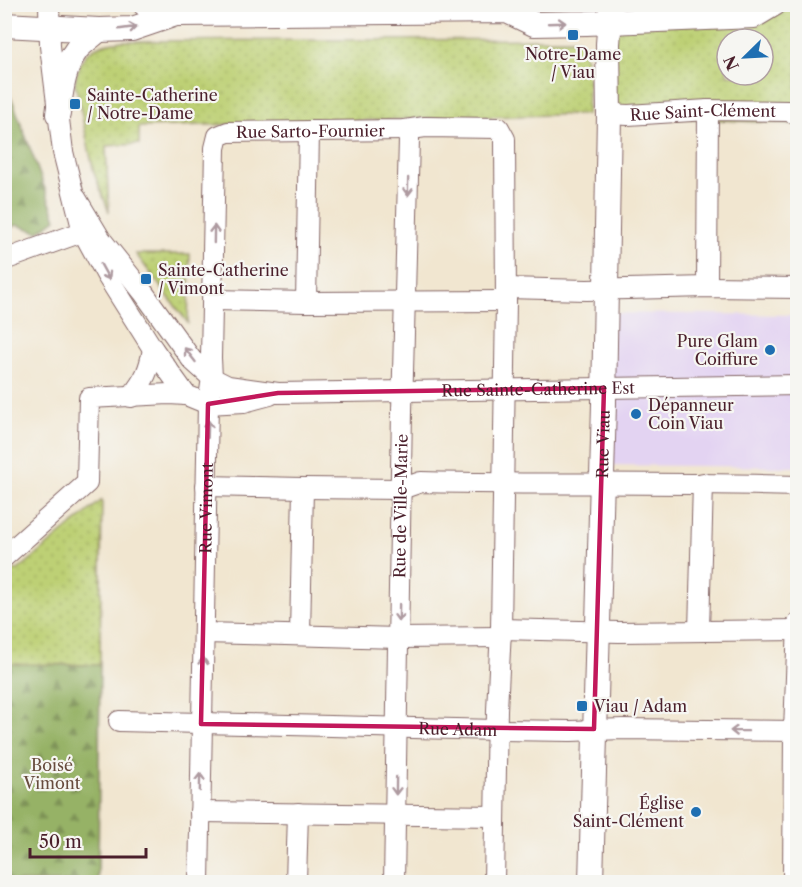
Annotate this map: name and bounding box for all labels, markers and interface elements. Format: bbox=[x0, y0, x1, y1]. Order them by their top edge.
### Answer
one-way arrow bbox=[546, 17, 566, 29]
one-way arrow bbox=[118, 23, 137, 34]
north arrow bbox=[715, 27, 775, 87]
marker: Notre-Dame / Viau bbox=[566, 28, 580, 42]
place label: Notre-Dame / Viau bbox=[525, 44, 621, 82]
text: N bbox=[719, 53, 743, 74]
place label: Sainte-Catherine / Notre-Dame bbox=[87, 85, 218, 123]
marker: Sainte-Catherine / Notre-Dame bbox=[68, 97, 82, 111]
street label: Rue Saint-Clément bbox=[629, 100, 776, 125]
street label: Rue Sarto-Fournier bbox=[236, 120, 385, 142]
one-way arrow bbox=[402, 177, 414, 197]
one-way arrow bbox=[208, 225, 219, 245]
place label: Sainte-Catherine / Vimont bbox=[158, 260, 289, 298]
one-way arrow bbox=[100, 262, 111, 280]
marker: Sainte-Catherine / Vimont bbox=[139, 272, 153, 286]
place label: Pure Glam Coiffure bbox=[677, 331, 758, 369]
marker: Pure Glam Coiffure bbox=[763, 343, 777, 357]
one-way arrow bbox=[183, 348, 196, 364]
street label: Rue Sainte-Catherine Est bbox=[441, 378, 635, 400]
place label: Dépanneur Coin Viau bbox=[648, 395, 734, 433]
marker: Dépanneur Coin Viau bbox=[629, 407, 643, 421]
street label: Rue Viau bbox=[592, 409, 614, 479]
one-way arrow bbox=[202, 419, 213, 439]
street label: Rue de Ville-Marie bbox=[389, 434, 412, 578]
street label: Rue Vimont bbox=[195, 462, 217, 554]
one-way arrow bbox=[394, 603, 405, 623]
one-way arrow bbox=[197, 656, 209, 676]
place label: Viau / Adam bbox=[593, 696, 687, 716]
marker: Viau / Adam bbox=[575, 699, 589, 713]
street label: Rue Adam bbox=[418, 718, 498, 740]
one-way arrow bbox=[730, 725, 750, 736]
park label: Boisé Vimont bbox=[23, 755, 81, 793]
one-way arrow bbox=[195, 773, 206, 793]
one-way arrow bbox=[391, 775, 402, 795]
place label: Église Saint-Clément bbox=[573, 793, 684, 831]
marker: Église Saint-Clément bbox=[689, 805, 703, 819]
scale bar bbox=[30, 821, 146, 859]
text: 50 m bbox=[39, 831, 82, 853]

